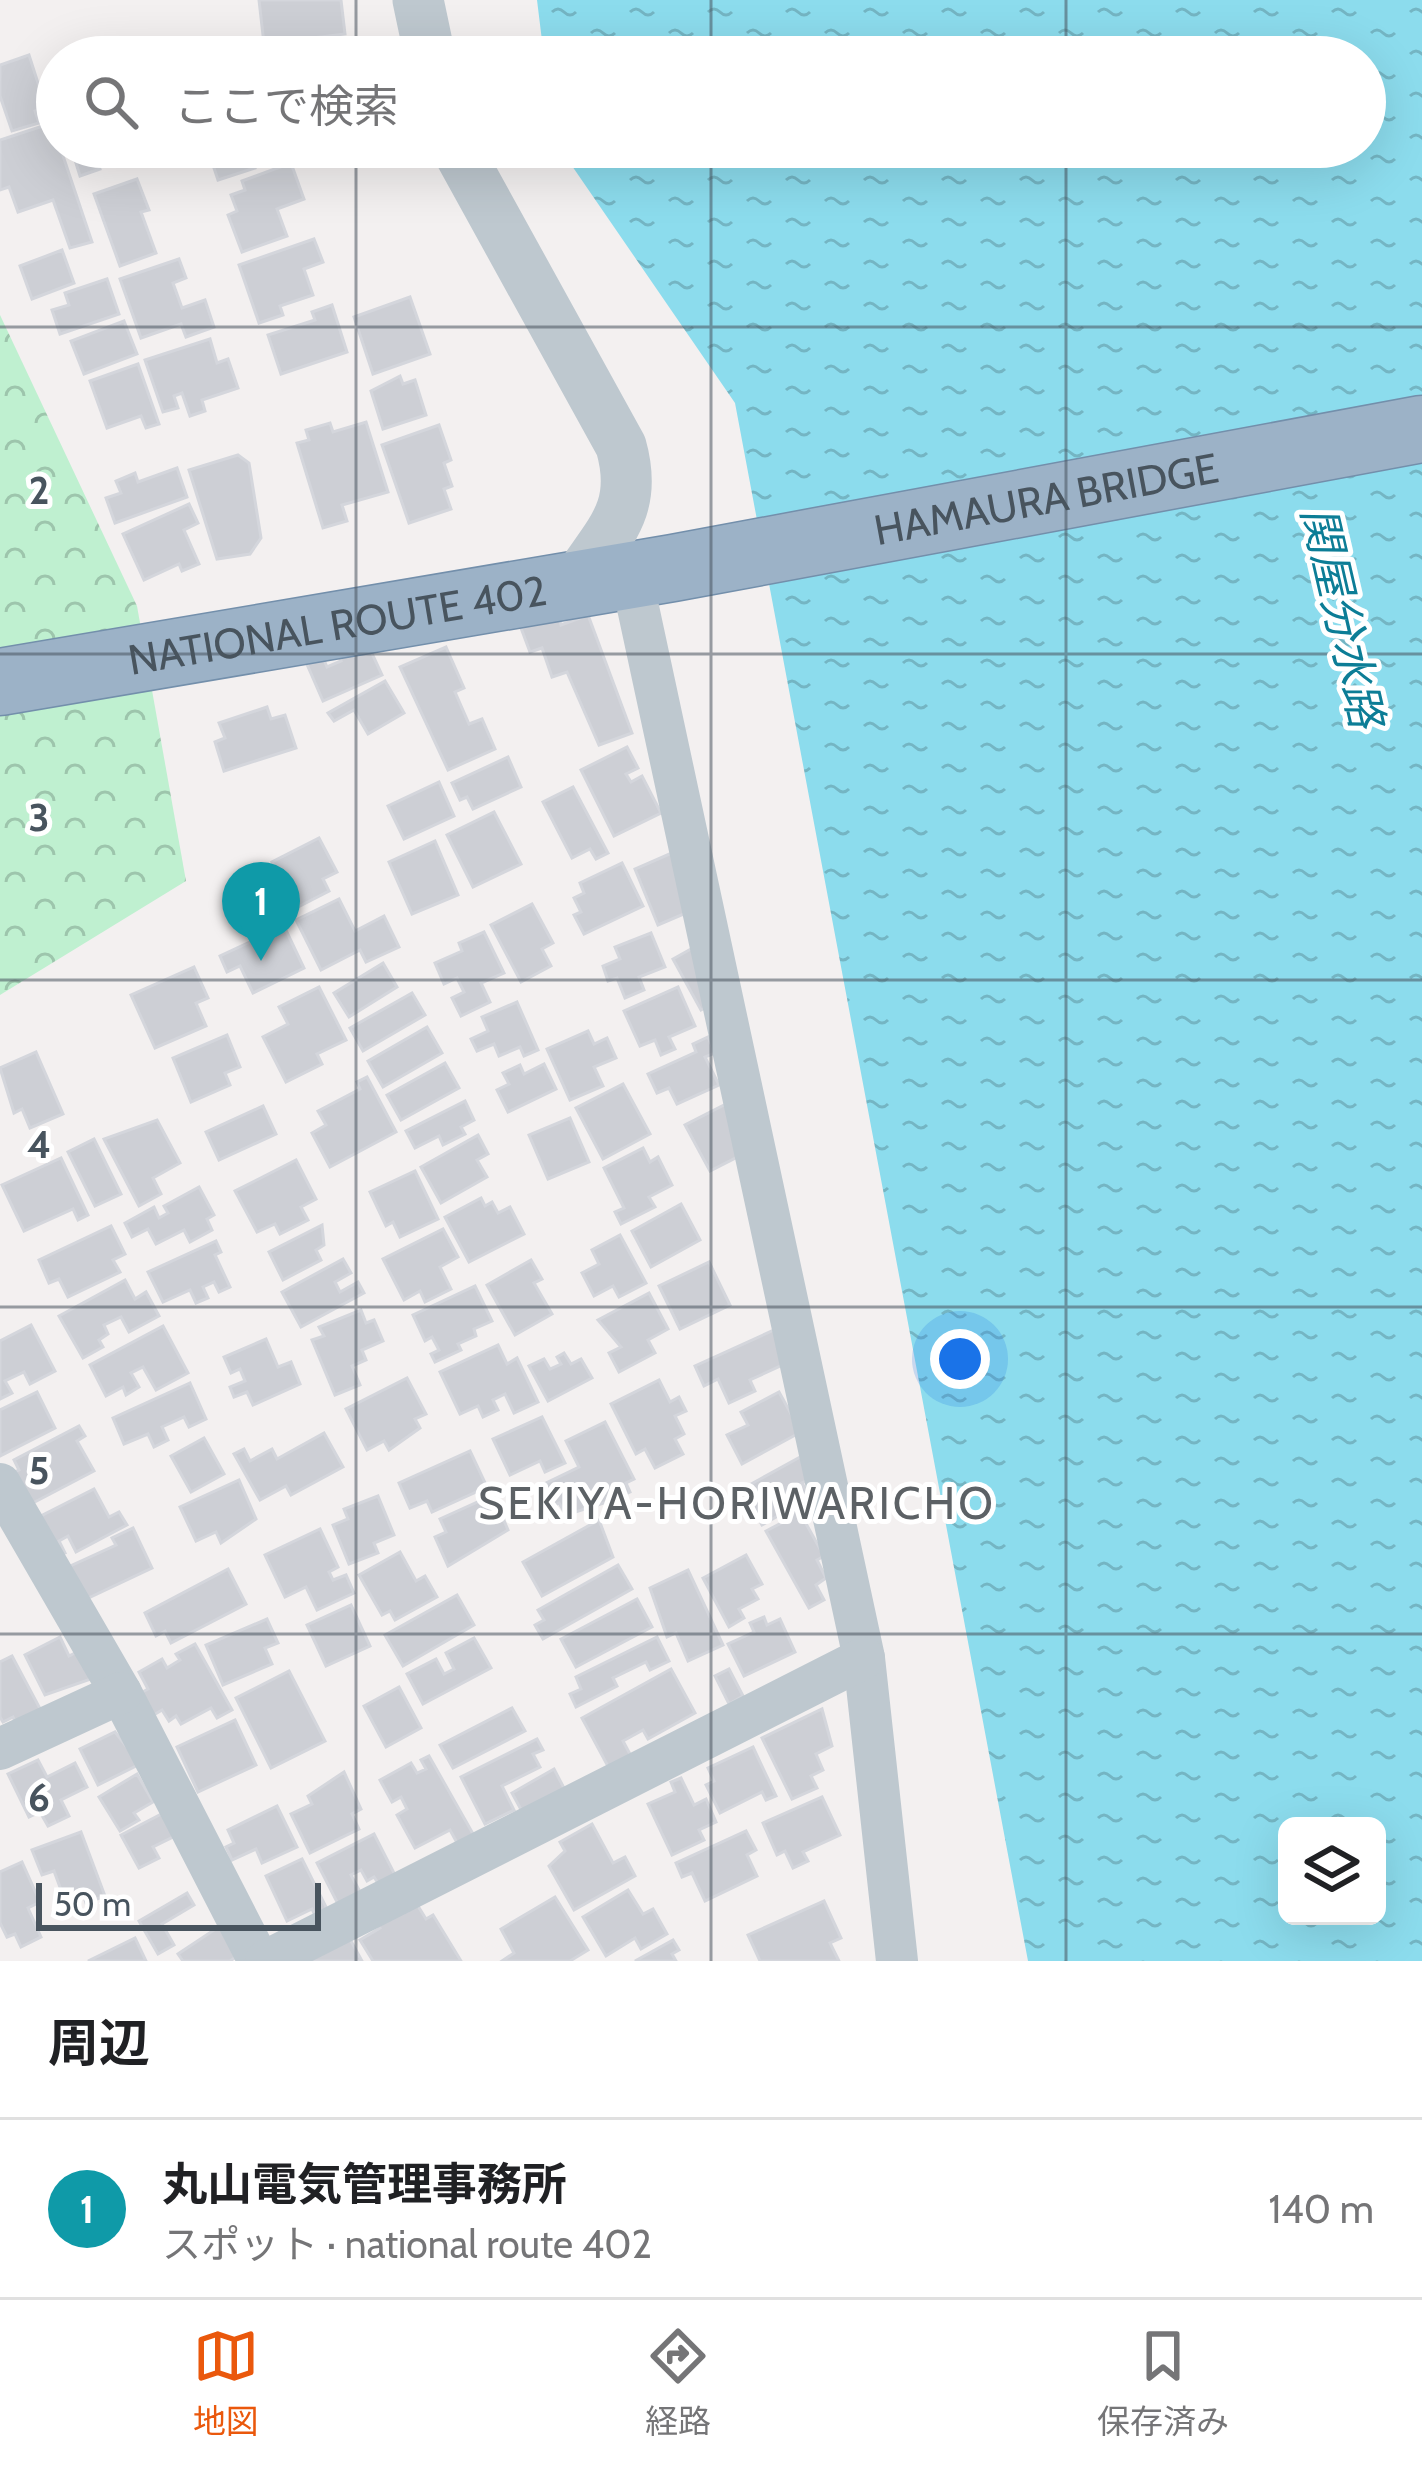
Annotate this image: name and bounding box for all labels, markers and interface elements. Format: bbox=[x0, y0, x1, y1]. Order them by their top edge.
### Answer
search box bbox=[36, 36, 1386, 168]
icon: search bbox=[78, 69, 144, 135]
text: ここで検索 bbox=[174, 79, 399, 133]
street label: HAMAURA BRIDGE bbox=[870, 441, 1222, 556]
text: 2 bbox=[29, 466, 49, 514]
water label: 関屋分水路 bbox=[1291, 501, 1396, 737]
street label: NATIONAL ROUTE 402 bbox=[124, 564, 550, 686]
text: 3 bbox=[28, 793, 50, 841]
pin: 1 bbox=[222, 862, 300, 961]
text: 4 bbox=[27, 1120, 51, 1168]
your location bbox=[930, 1329, 990, 1389]
text: 5 bbox=[29, 1446, 49, 1494]
district label: SEKIYA-HORIWARICHO bbox=[478, 1476, 996, 1530]
text: 6 bbox=[28, 1773, 50, 1821]
map controls bbox=[1278, 1817, 1386, 1925]
button: layers bbox=[1278, 1817, 1386, 1925]
scale bar bbox=[36, 1877, 321, 1930]
text: 50 m bbox=[54, 1884, 131, 1924]
text: 周辺 bbox=[48, 2012, 150, 2074]
text: 丸山電気管理事務所 bbox=[162, 2157, 567, 2211]
text: 1 bbox=[80, 2185, 94, 2233]
text: 140 m bbox=[1269, 2185, 1374, 2233]
text: スポット · national route 402 bbox=[162, 2220, 652, 2268]
tab: 地図 bbox=[193, 2323, 259, 2443]
tab: 経路 bbox=[645, 2323, 711, 2443]
tab: 保存済み bbox=[1097, 2323, 1229, 2443]

